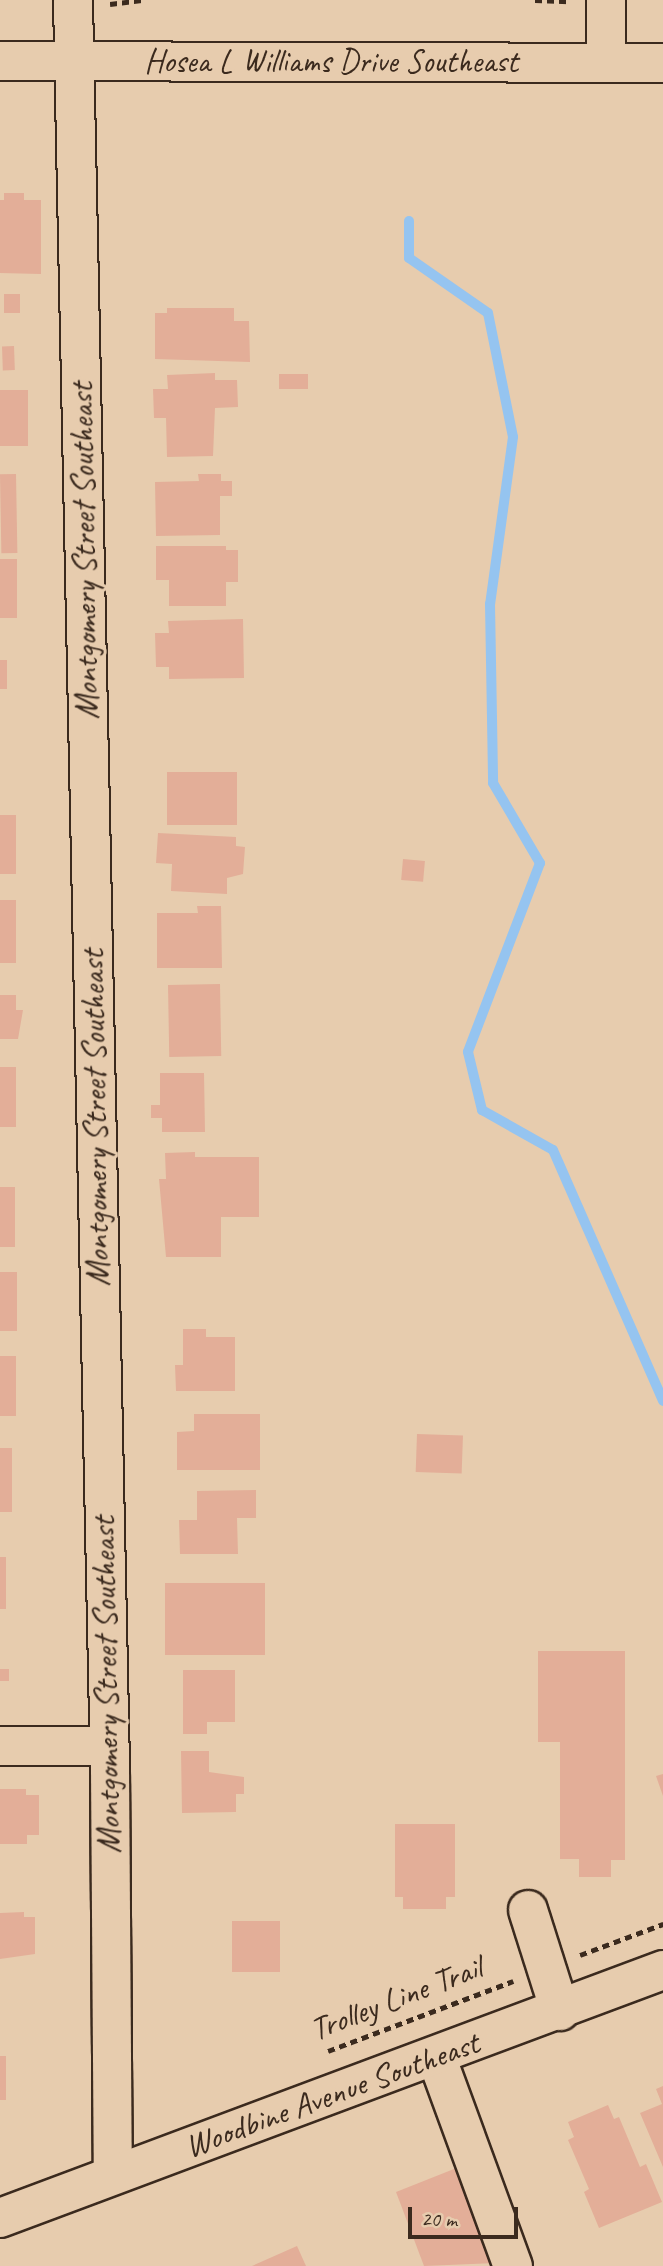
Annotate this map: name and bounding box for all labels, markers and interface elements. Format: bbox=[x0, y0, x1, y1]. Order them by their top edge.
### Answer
street label: Hosea L Williams Drive Southeast bbox=[143, 42, 519, 82]
street label: Montgomery Street Southeast bbox=[62, 382, 108, 720]
street label: Montgomery Street Southeast bbox=[73, 949, 119, 1287]
street label: Montgomery Street Southeast bbox=[84, 1516, 130, 1854]
street label: Trolley Line Trail bbox=[304, 1948, 488, 2050]
street label: Woodbine Avenue Southeast bbox=[179, 2023, 485, 2167]
scale bar bbox=[411, 2192, 521, 2236]
text: 20 m bbox=[421, 2206, 457, 2232]

